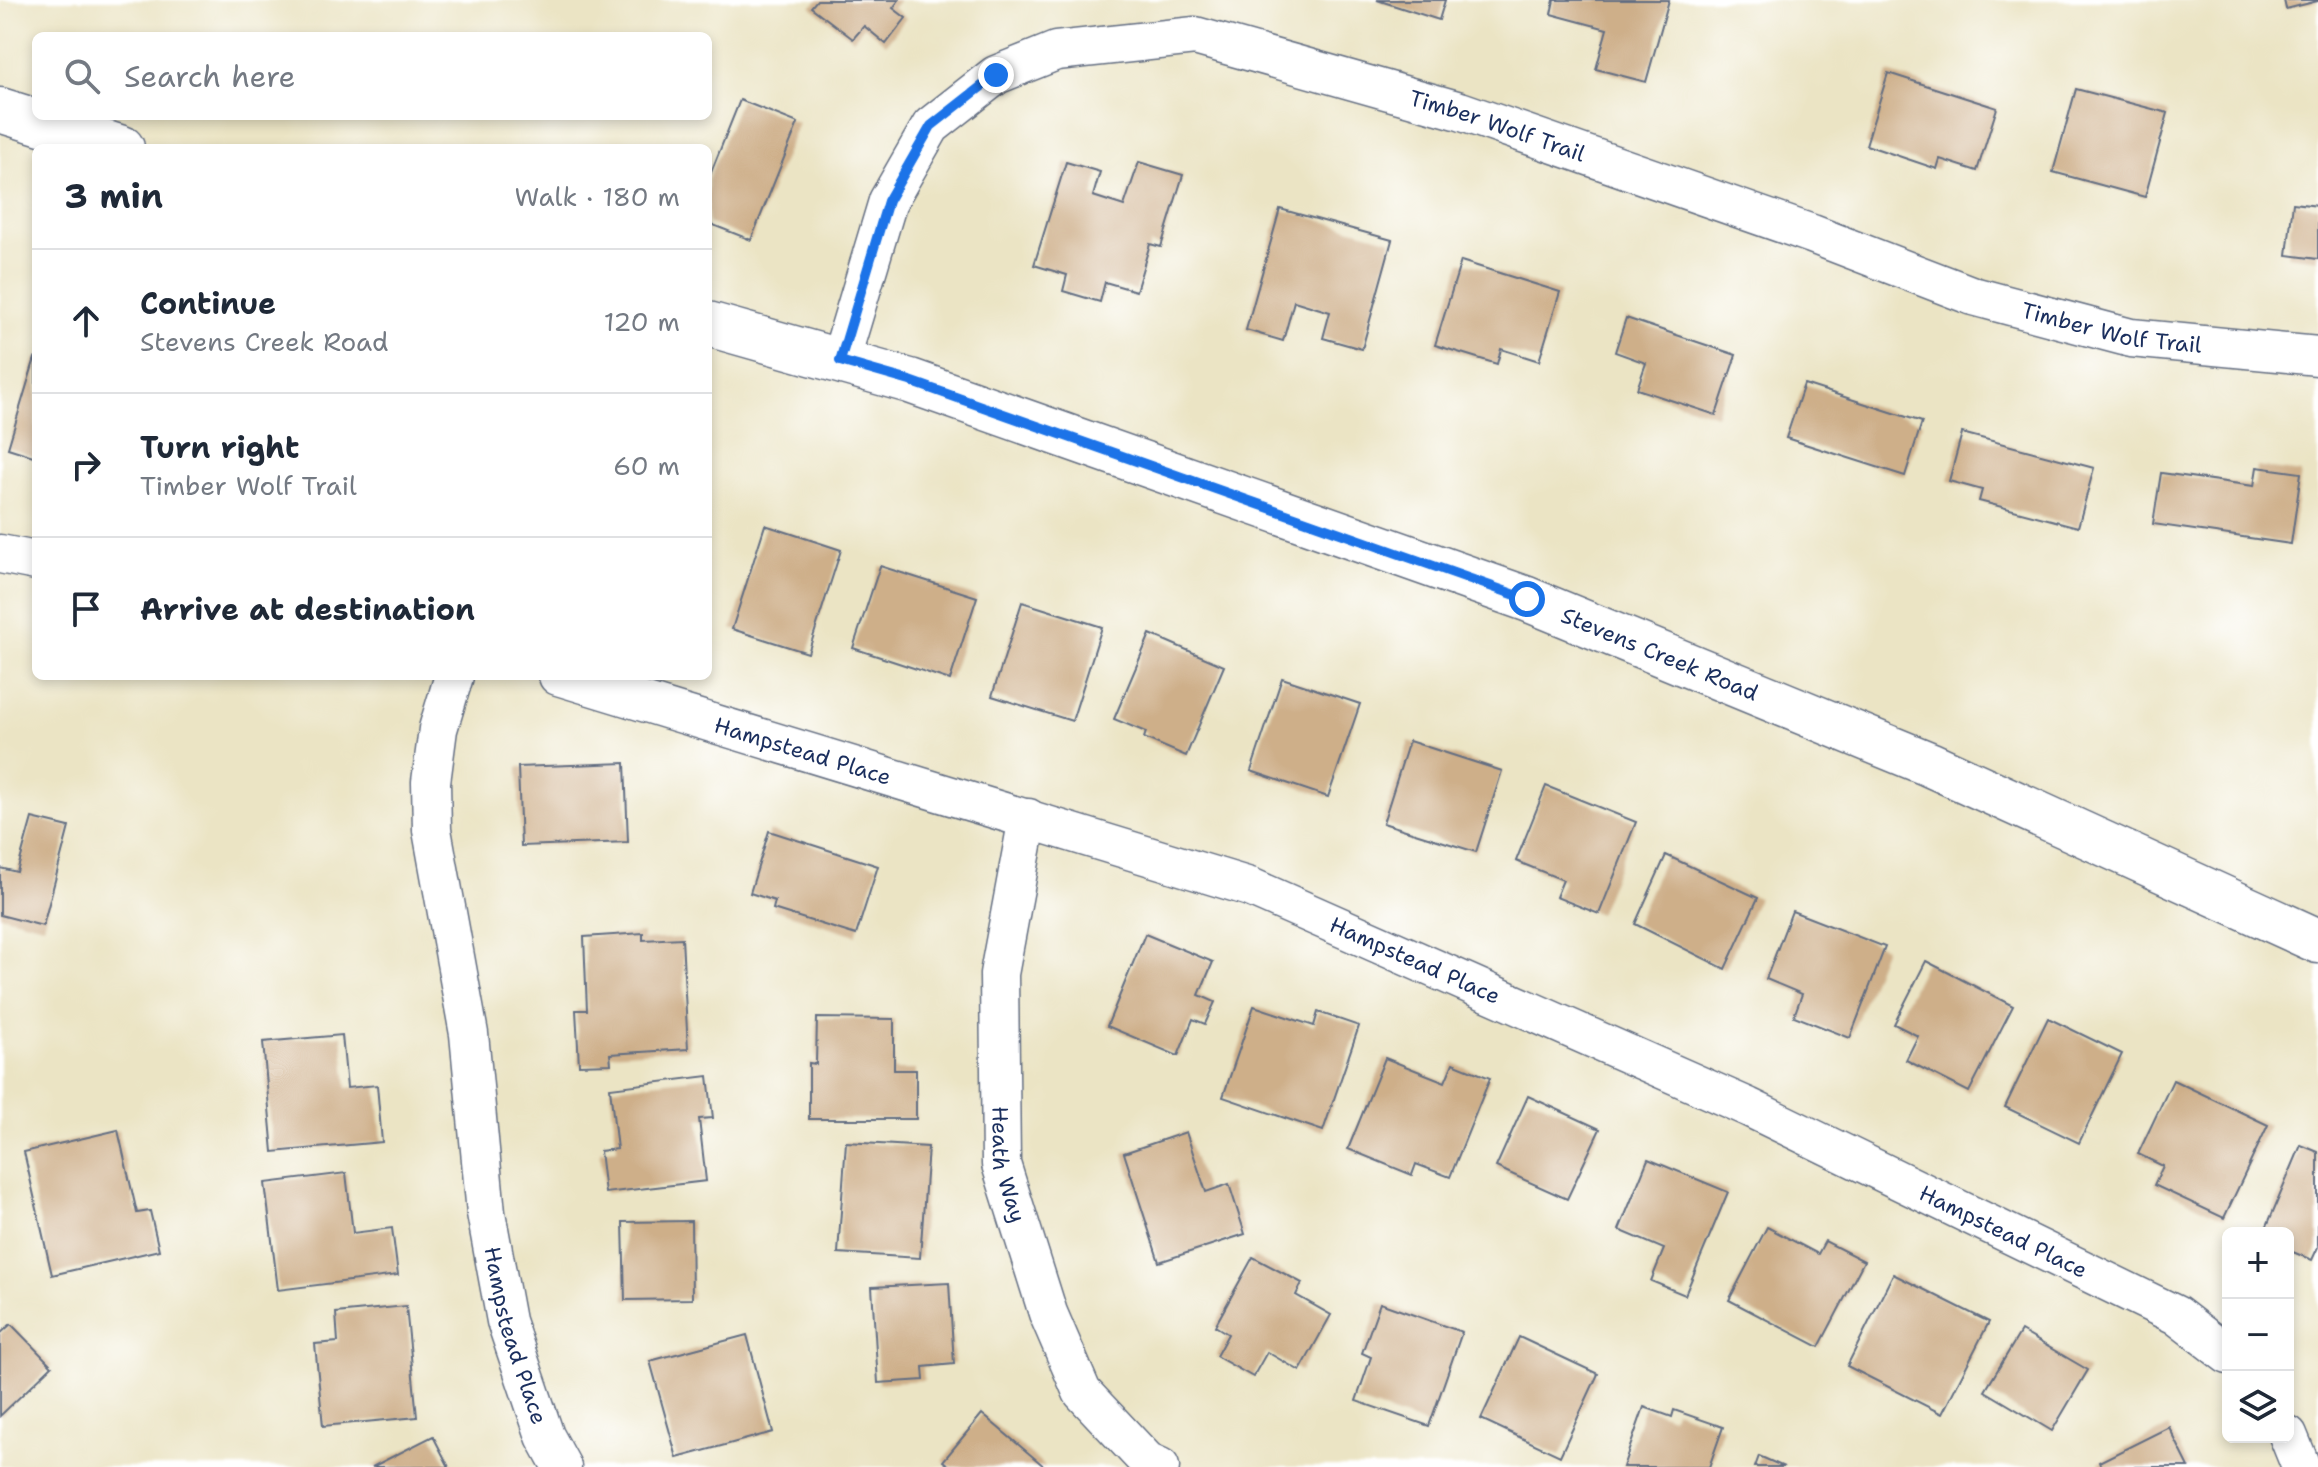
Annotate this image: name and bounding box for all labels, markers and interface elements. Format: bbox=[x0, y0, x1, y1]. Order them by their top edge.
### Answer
search box bbox=[32, 32, 712, 120]
icon: search bbox=[60, 54, 104, 98]
text: Search here bbox=[124, 56, 295, 97]
route end bbox=[978, 57, 1014, 93]
street label: Timber Wolf Trail bbox=[1406, 83, 1589, 169]
text: 3 min bbox=[64, 173, 163, 219]
text: Walk · 180 m bbox=[515, 179, 680, 214]
text: Continue bbox=[140, 283, 276, 324]
street label: Timber Wolf Trail bbox=[2018, 296, 2203, 360]
icon: ahead bbox=[64, 299, 108, 343]
text: 120 m bbox=[604, 304, 680, 339]
text: Stevens Creek Road bbox=[140, 324, 389, 359]
text: Turn right bbox=[140, 427, 299, 468]
icon: right bbox=[64, 443, 108, 487]
text: 60 m bbox=[613, 448, 680, 483]
text: Timber Wolf Trail bbox=[140, 468, 357, 503]
route start bbox=[1509, 581, 1545, 617]
icon: arrive bbox=[64, 587, 108, 631]
text: Arrive at destination bbox=[140, 589, 475, 630]
street label: Stevens Creek Road bbox=[1557, 601, 1763, 707]
street label: Hampstead Place bbox=[711, 711, 895, 792]
street label: Hampstead Place bbox=[1325, 910, 1505, 1011]
street label: Heath Way bbox=[985, 1106, 1033, 1226]
street label: Hampstead Place bbox=[1914, 1179, 2092, 1285]
map controls bbox=[2222, 1227, 2294, 1443]
button: + bbox=[2222, 1227, 2294, 1299]
street label: Hampstead Place bbox=[478, 1244, 554, 1428]
button: − bbox=[2222, 1299, 2294, 1371]
button: layers bbox=[2222, 1371, 2294, 1443]

